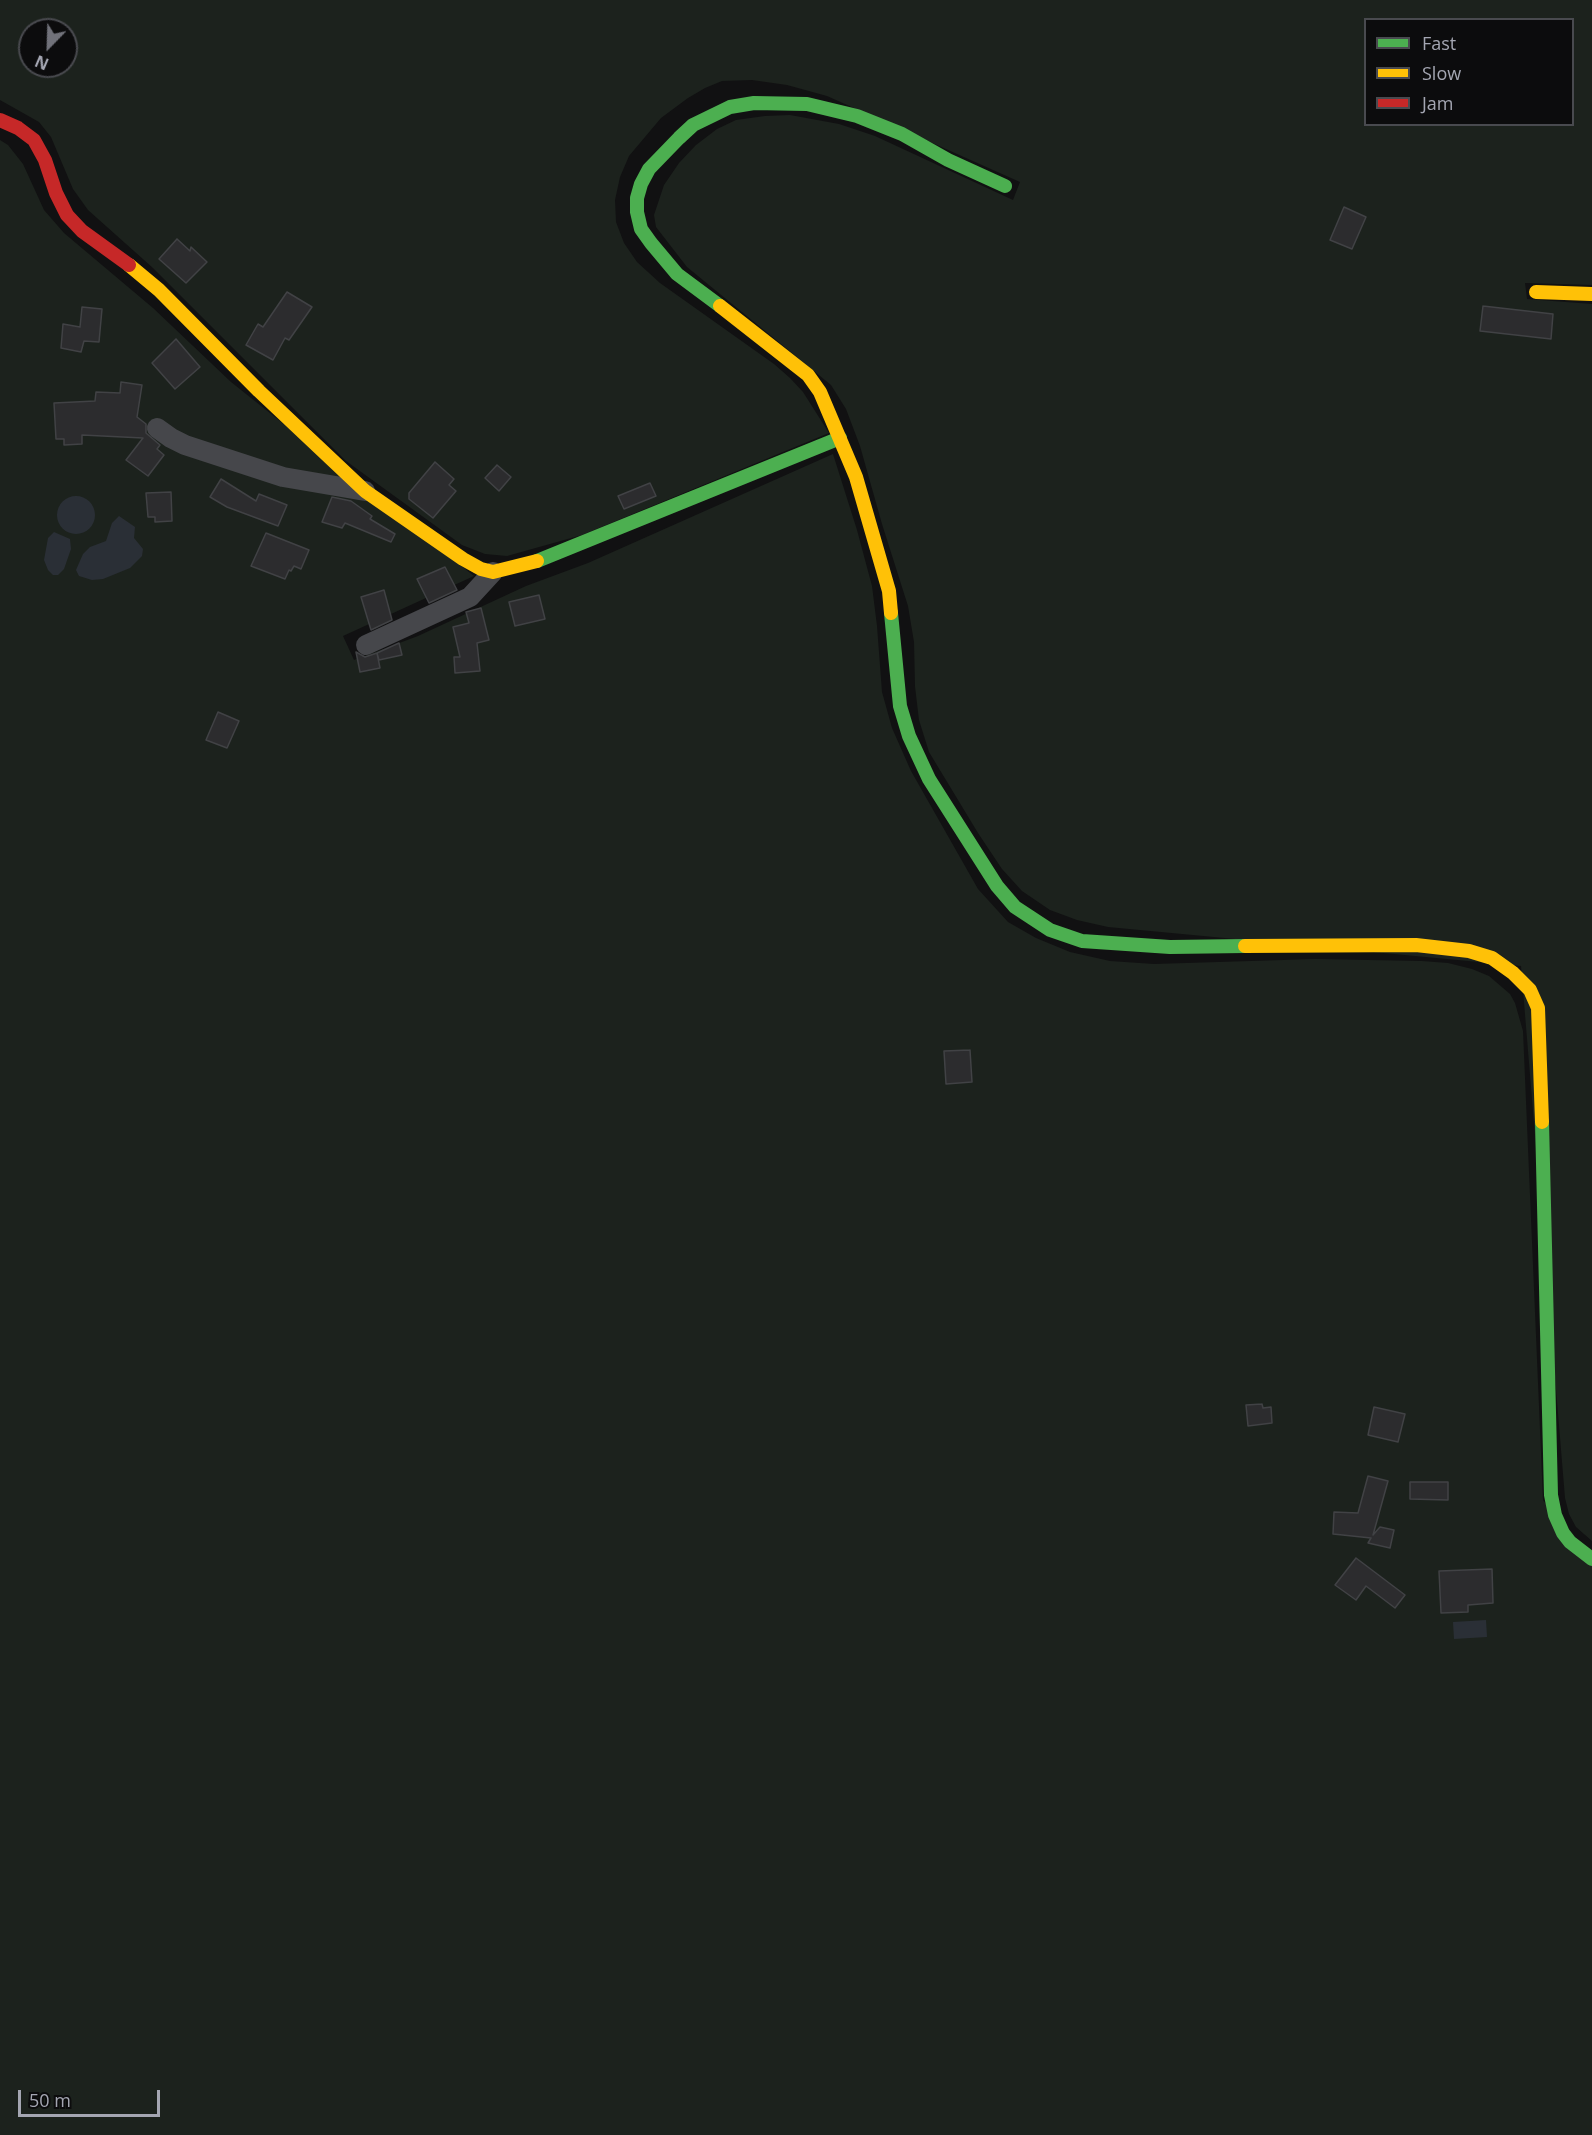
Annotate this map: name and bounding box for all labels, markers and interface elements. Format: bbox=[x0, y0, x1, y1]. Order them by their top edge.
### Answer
north arrow bbox=[18, 18, 78, 78]
legend bbox=[1364, 18, 1574, 126]
text: Fast bbox=[1422, 31, 1456, 55]
text: N bbox=[31, 50, 52, 75]
text: Slow bbox=[1422, 61, 1461, 85]
text: Jam bbox=[1422, 91, 1454, 115]
scale bar bbox=[21, 2078, 164, 2116]
text: 50 m bbox=[29, 2088, 71, 2112]

